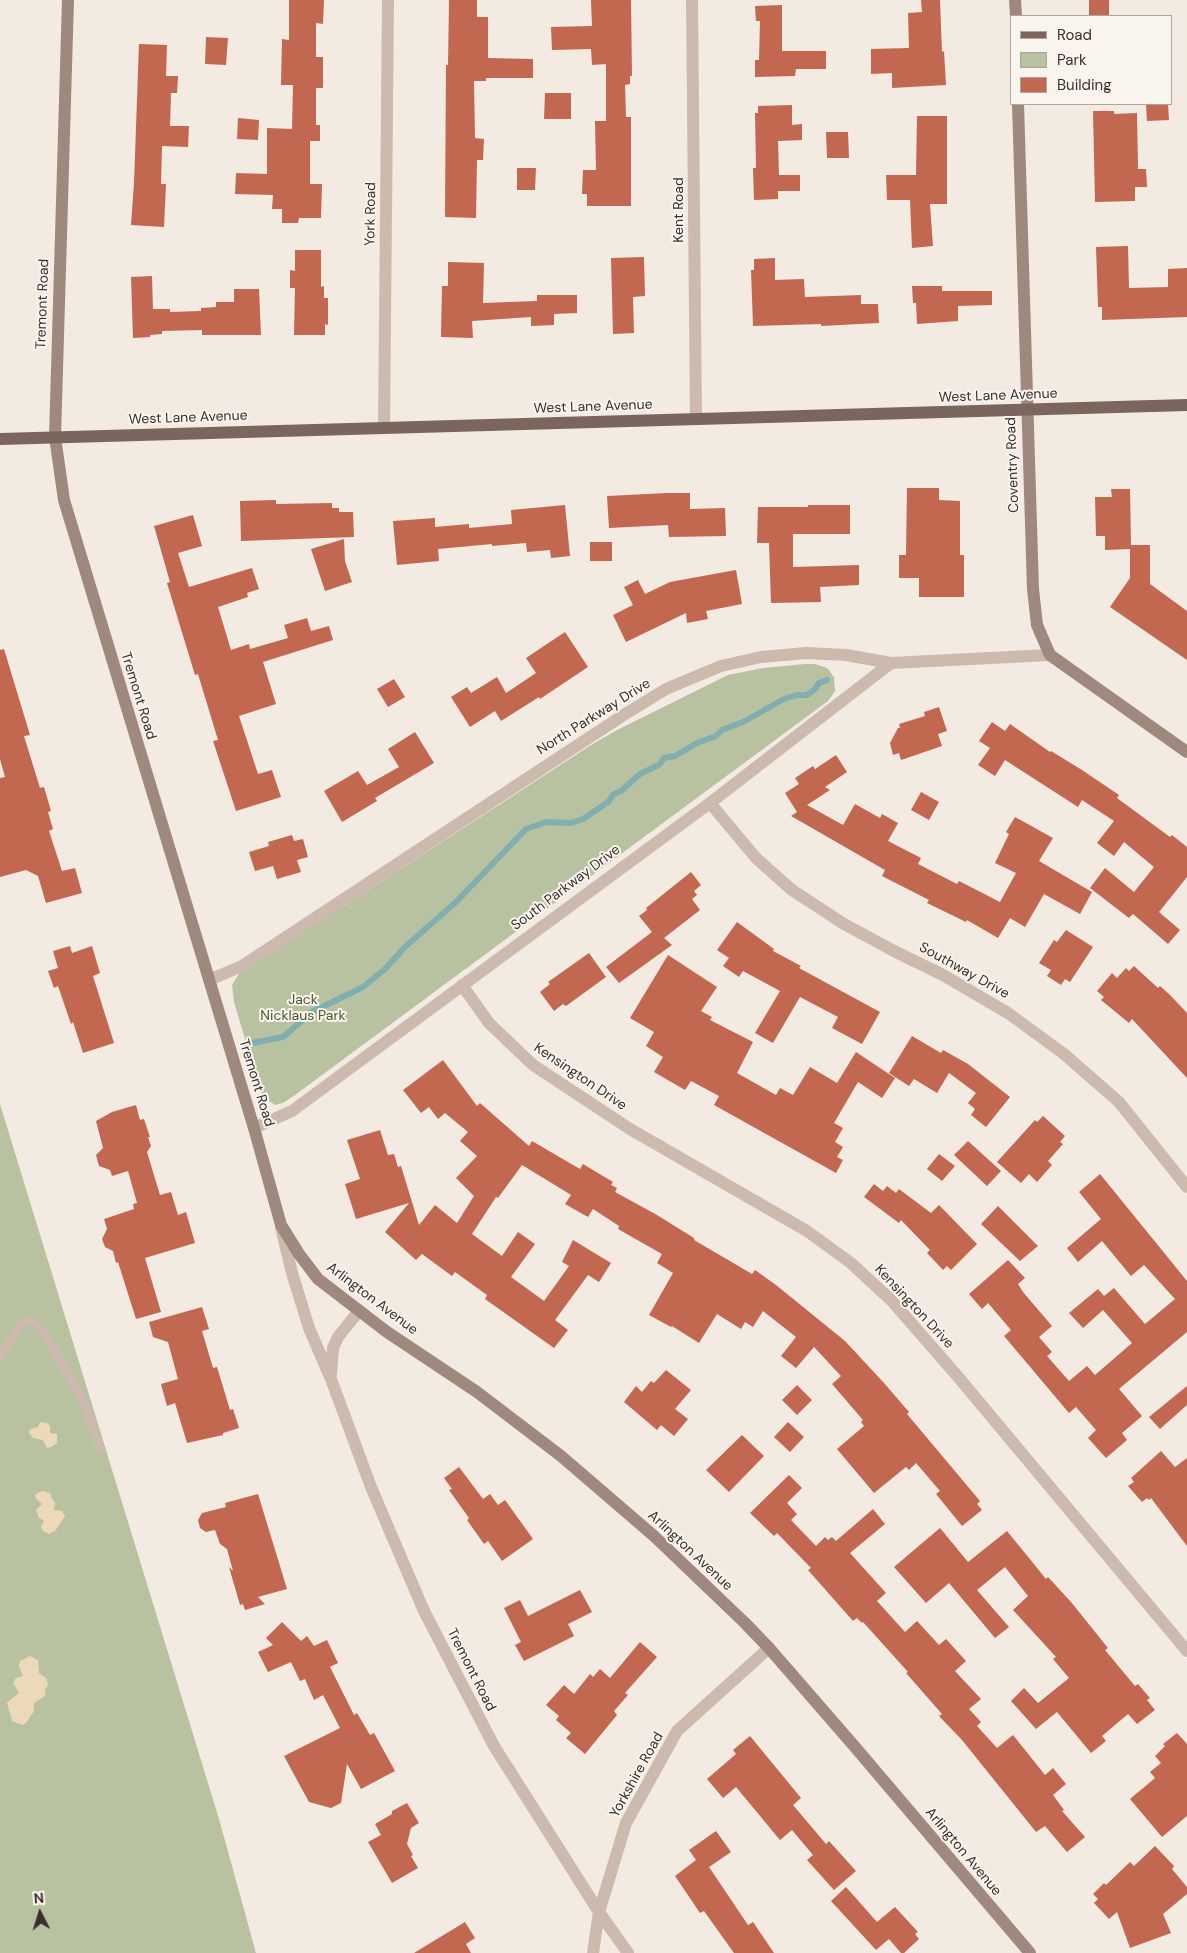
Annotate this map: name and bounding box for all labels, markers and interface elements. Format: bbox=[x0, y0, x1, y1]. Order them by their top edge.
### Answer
legend bbox=[1010, 15, 1172, 105]
text: Road bbox=[1057, 25, 1092, 45]
text: Park bbox=[1057, 50, 1087, 70]
text: Building bbox=[1057, 75, 1112, 95]
street label: Kent Road bbox=[671, 177, 687, 243]
street label: York Road bbox=[362, 182, 380, 246]
street label: Tremont Road bbox=[33, 258, 53, 350]
street label: West Lane Avenue bbox=[938, 386, 1058, 406]
street label: West Lane Avenue bbox=[533, 397, 653, 417]
street label: West Lane Avenue bbox=[128, 408, 248, 428]
street label: Coventry Road bbox=[1003, 417, 1023, 513]
street label: Tremont Road bbox=[117, 650, 159, 742]
street label: North Parkway Drive bbox=[534, 675, 654, 759]
street label: South Parkway Drive bbox=[508, 842, 624, 934]
street label: Southway Drive bbox=[916, 939, 1012, 1003]
park label: Jack Nicklaus Park bbox=[260, 992, 346, 1024]
street label: Tremont Road bbox=[235, 1037, 277, 1129]
street label: Kensington Drive bbox=[530, 1040, 630, 1114]
street label: Arlington Avenue bbox=[323, 1259, 421, 1339]
street label: Kensington Drive bbox=[871, 1262, 957, 1352]
street label: Arlington Avenue bbox=[644, 1507, 736, 1595]
street label: Tremont Road bbox=[443, 1626, 499, 1714]
street label: Yorkshire Road bbox=[607, 1730, 667, 1820]
street label: Arlington Avenue bbox=[921, 1805, 1005, 1899]
north arrow bbox=[15, 1888, 65, 1938]
text: N bbox=[33, 1889, 45, 1907]

